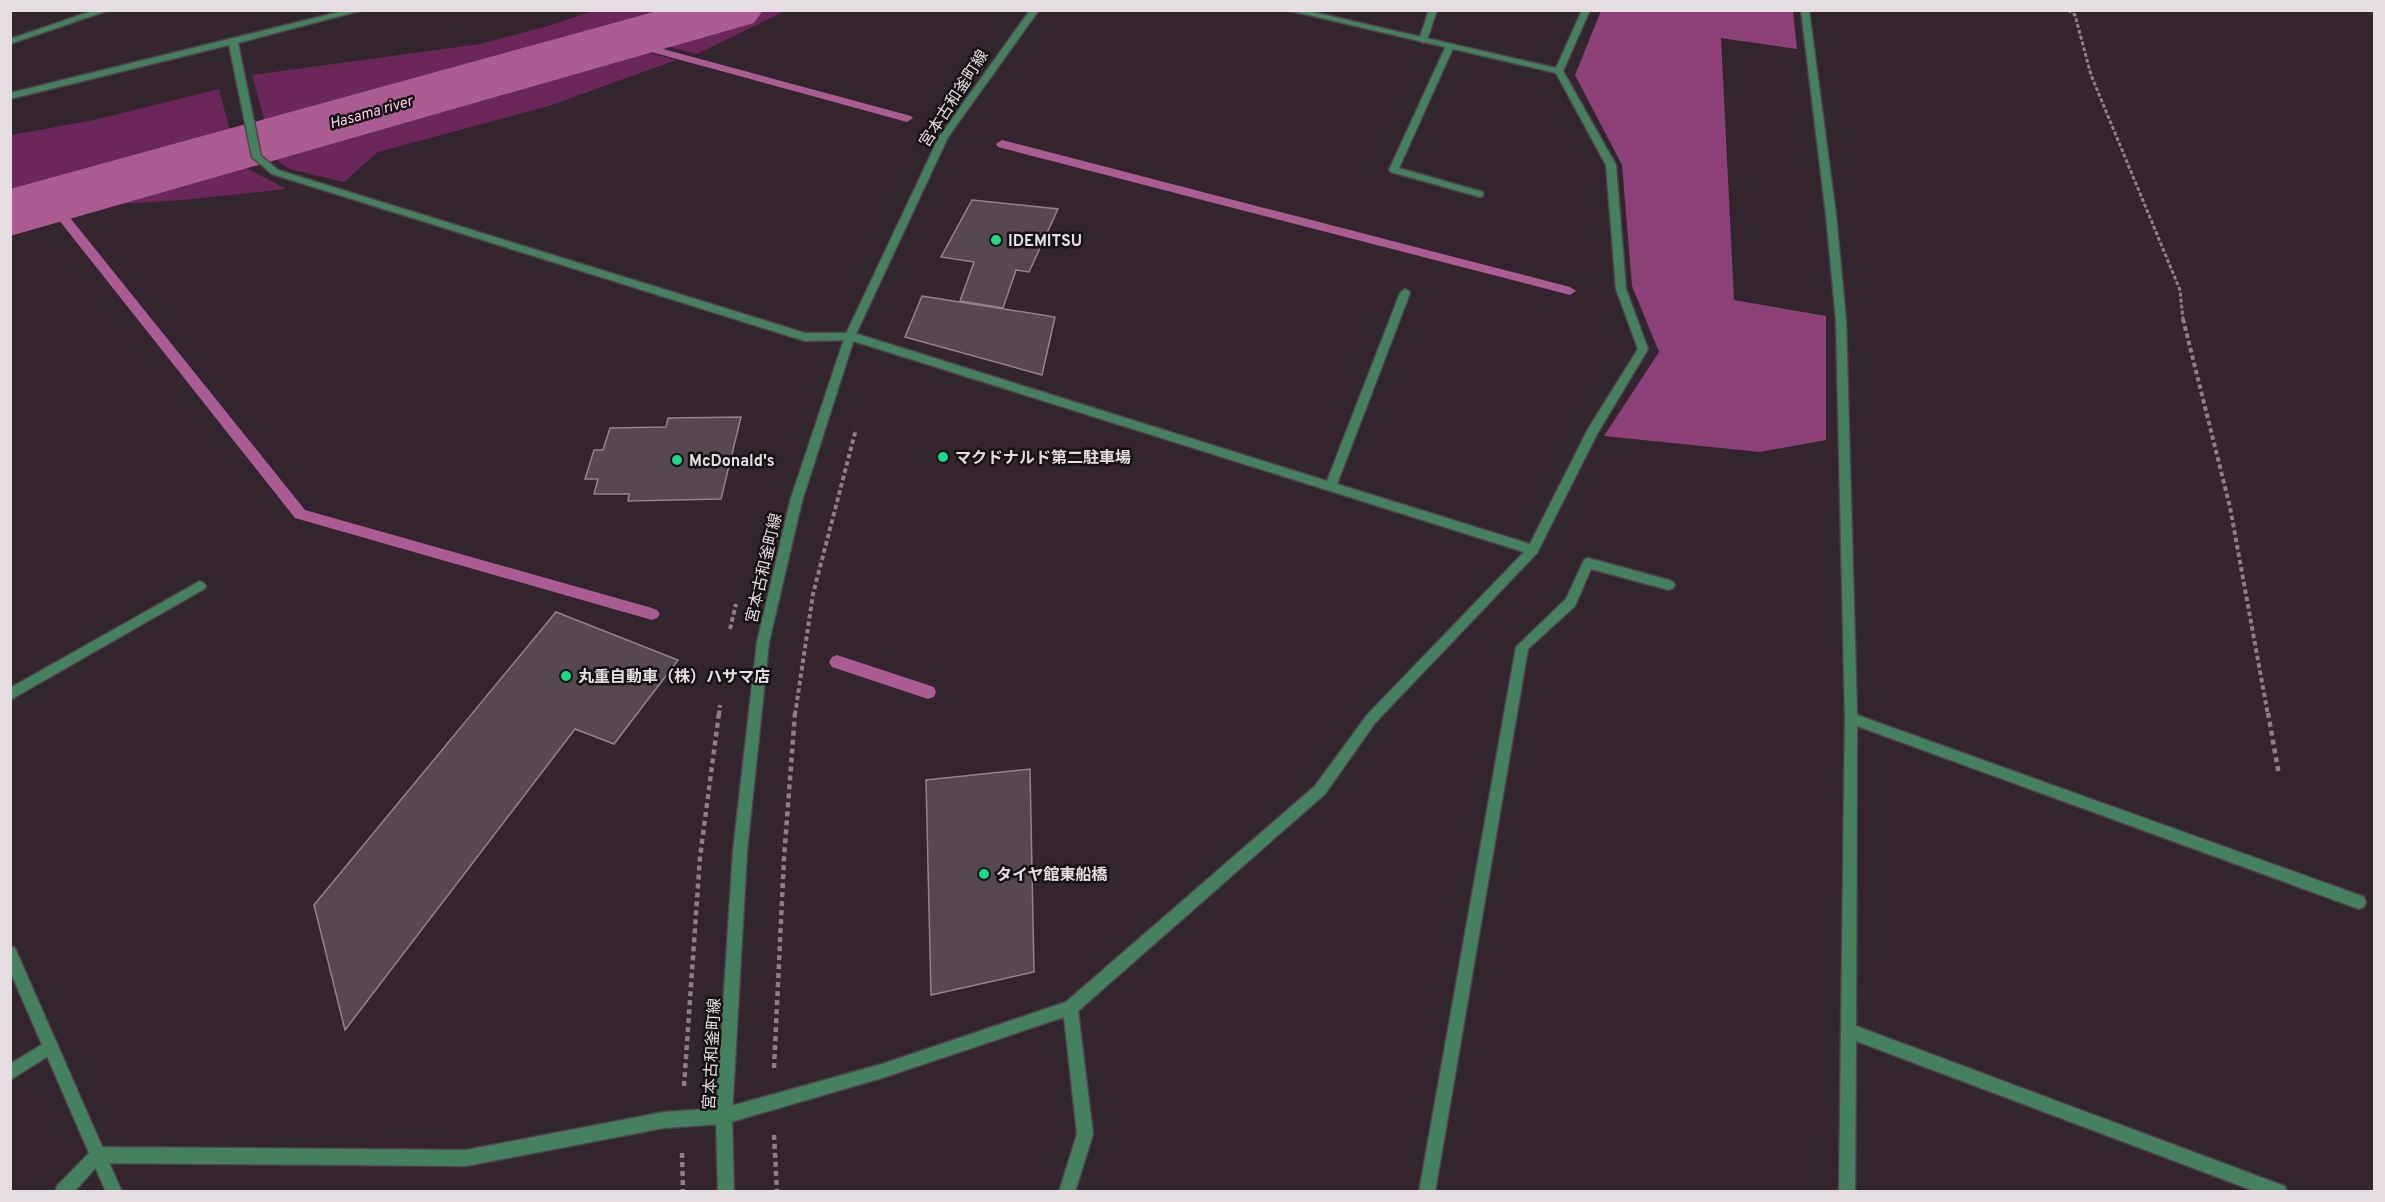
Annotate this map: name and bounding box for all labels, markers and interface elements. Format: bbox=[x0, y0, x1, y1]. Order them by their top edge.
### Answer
street label: 宮本古和釜町線 bbox=[916, 47, 994, 152]
water label: Hasama river bbox=[328, 92, 416, 134]
place label: IDEMITSU bbox=[1008, 232, 1082, 252]
marker: IDEMITSU bbox=[989, 233, 1003, 247]
place label: マクドナルド第二駐車場 bbox=[955, 449, 1131, 469]
marker: マクドナルド第二駐車場 bbox=[936, 450, 950, 464]
place label: McDonald's bbox=[689, 452, 775, 472]
marker: McDonald's bbox=[670, 453, 684, 467]
street label: 宮本古和釜町線 bbox=[743, 512, 787, 625]
place label: 丸重自動車（株）ハサマ店 bbox=[578, 668, 770, 688]
marker: 丸重自動車（株）ハサマ店 bbox=[559, 669, 573, 683]
place label: タイヤ館東船橋 bbox=[996, 866, 1108, 886]
marker: タイヤ館東船橋 bbox=[977, 867, 991, 881]
street label: 宮本古和釜町線 bbox=[700, 998, 726, 1111]

